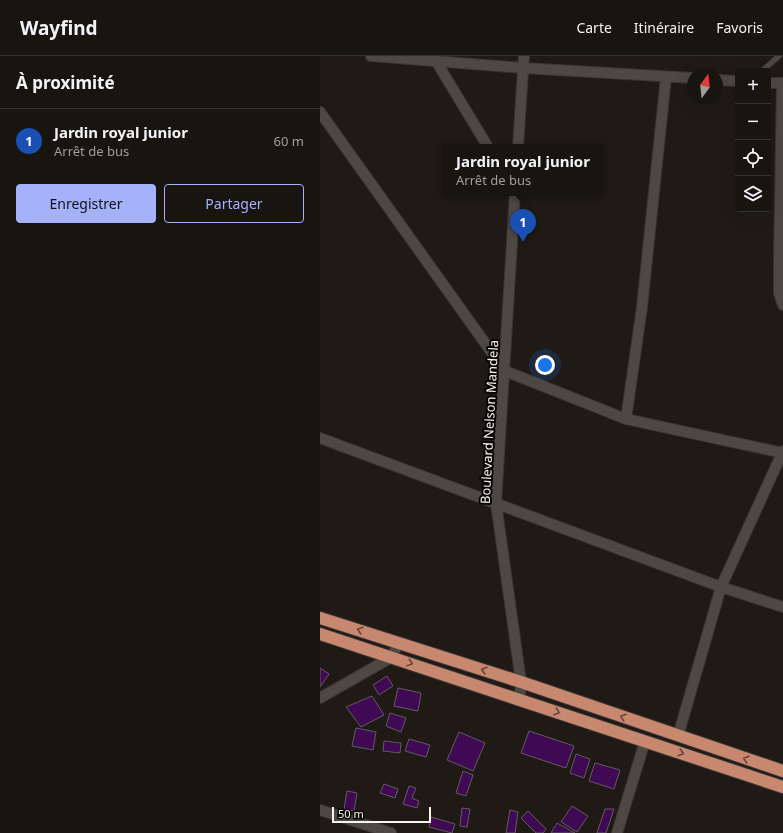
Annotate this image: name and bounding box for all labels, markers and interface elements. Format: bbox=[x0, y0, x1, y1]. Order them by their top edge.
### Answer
text: Wayfind bbox=[20, 15, 98, 41]
text: Carte bbox=[576, 18, 612, 37]
text: Itinéraire bbox=[634, 18, 694, 37]
text: Favoris bbox=[716, 18, 763, 37]
north arrow bbox=[687, 68, 723, 104]
map controls bbox=[735, 68, 771, 212]
button: + bbox=[735, 68, 771, 104]
text: À proximité bbox=[16, 71, 115, 94]
button: − bbox=[735, 104, 771, 140]
text: Jardin royal junior bbox=[54, 122, 188, 142]
text: 1 bbox=[25, 132, 33, 150]
text: 60 m bbox=[274, 132, 304, 150]
button: locate bbox=[735, 140, 771, 176]
text: Arrêt de bus bbox=[54, 142, 129, 160]
popup bbox=[442, 144, 604, 196]
text: Jardin royal junior bbox=[456, 151, 590, 171]
text: Arrêt de bus bbox=[456, 171, 531, 189]
button: layers bbox=[735, 176, 771, 212]
button: Enregistrer bbox=[16, 184, 156, 223]
button: Partager bbox=[164, 184, 304, 223]
pin: 1 bbox=[510, 209, 536, 242]
street label: Boulevard Nelson Mandela bbox=[476, 339, 502, 505]
your location bbox=[535, 355, 555, 375]
one-way arrow bbox=[357, 627, 364, 635]
one-way arrow bbox=[407, 658, 414, 667]
one-way arrow bbox=[480, 666, 487, 675]
one-way arrow bbox=[554, 707, 561, 715]
one-way arrow bbox=[620, 713, 627, 722]
one-way arrow bbox=[677, 748, 684, 757]
one-way arrow bbox=[743, 755, 750, 764]
scale bar bbox=[332, 805, 431, 824]
text: 50 m bbox=[338, 806, 364, 821]

